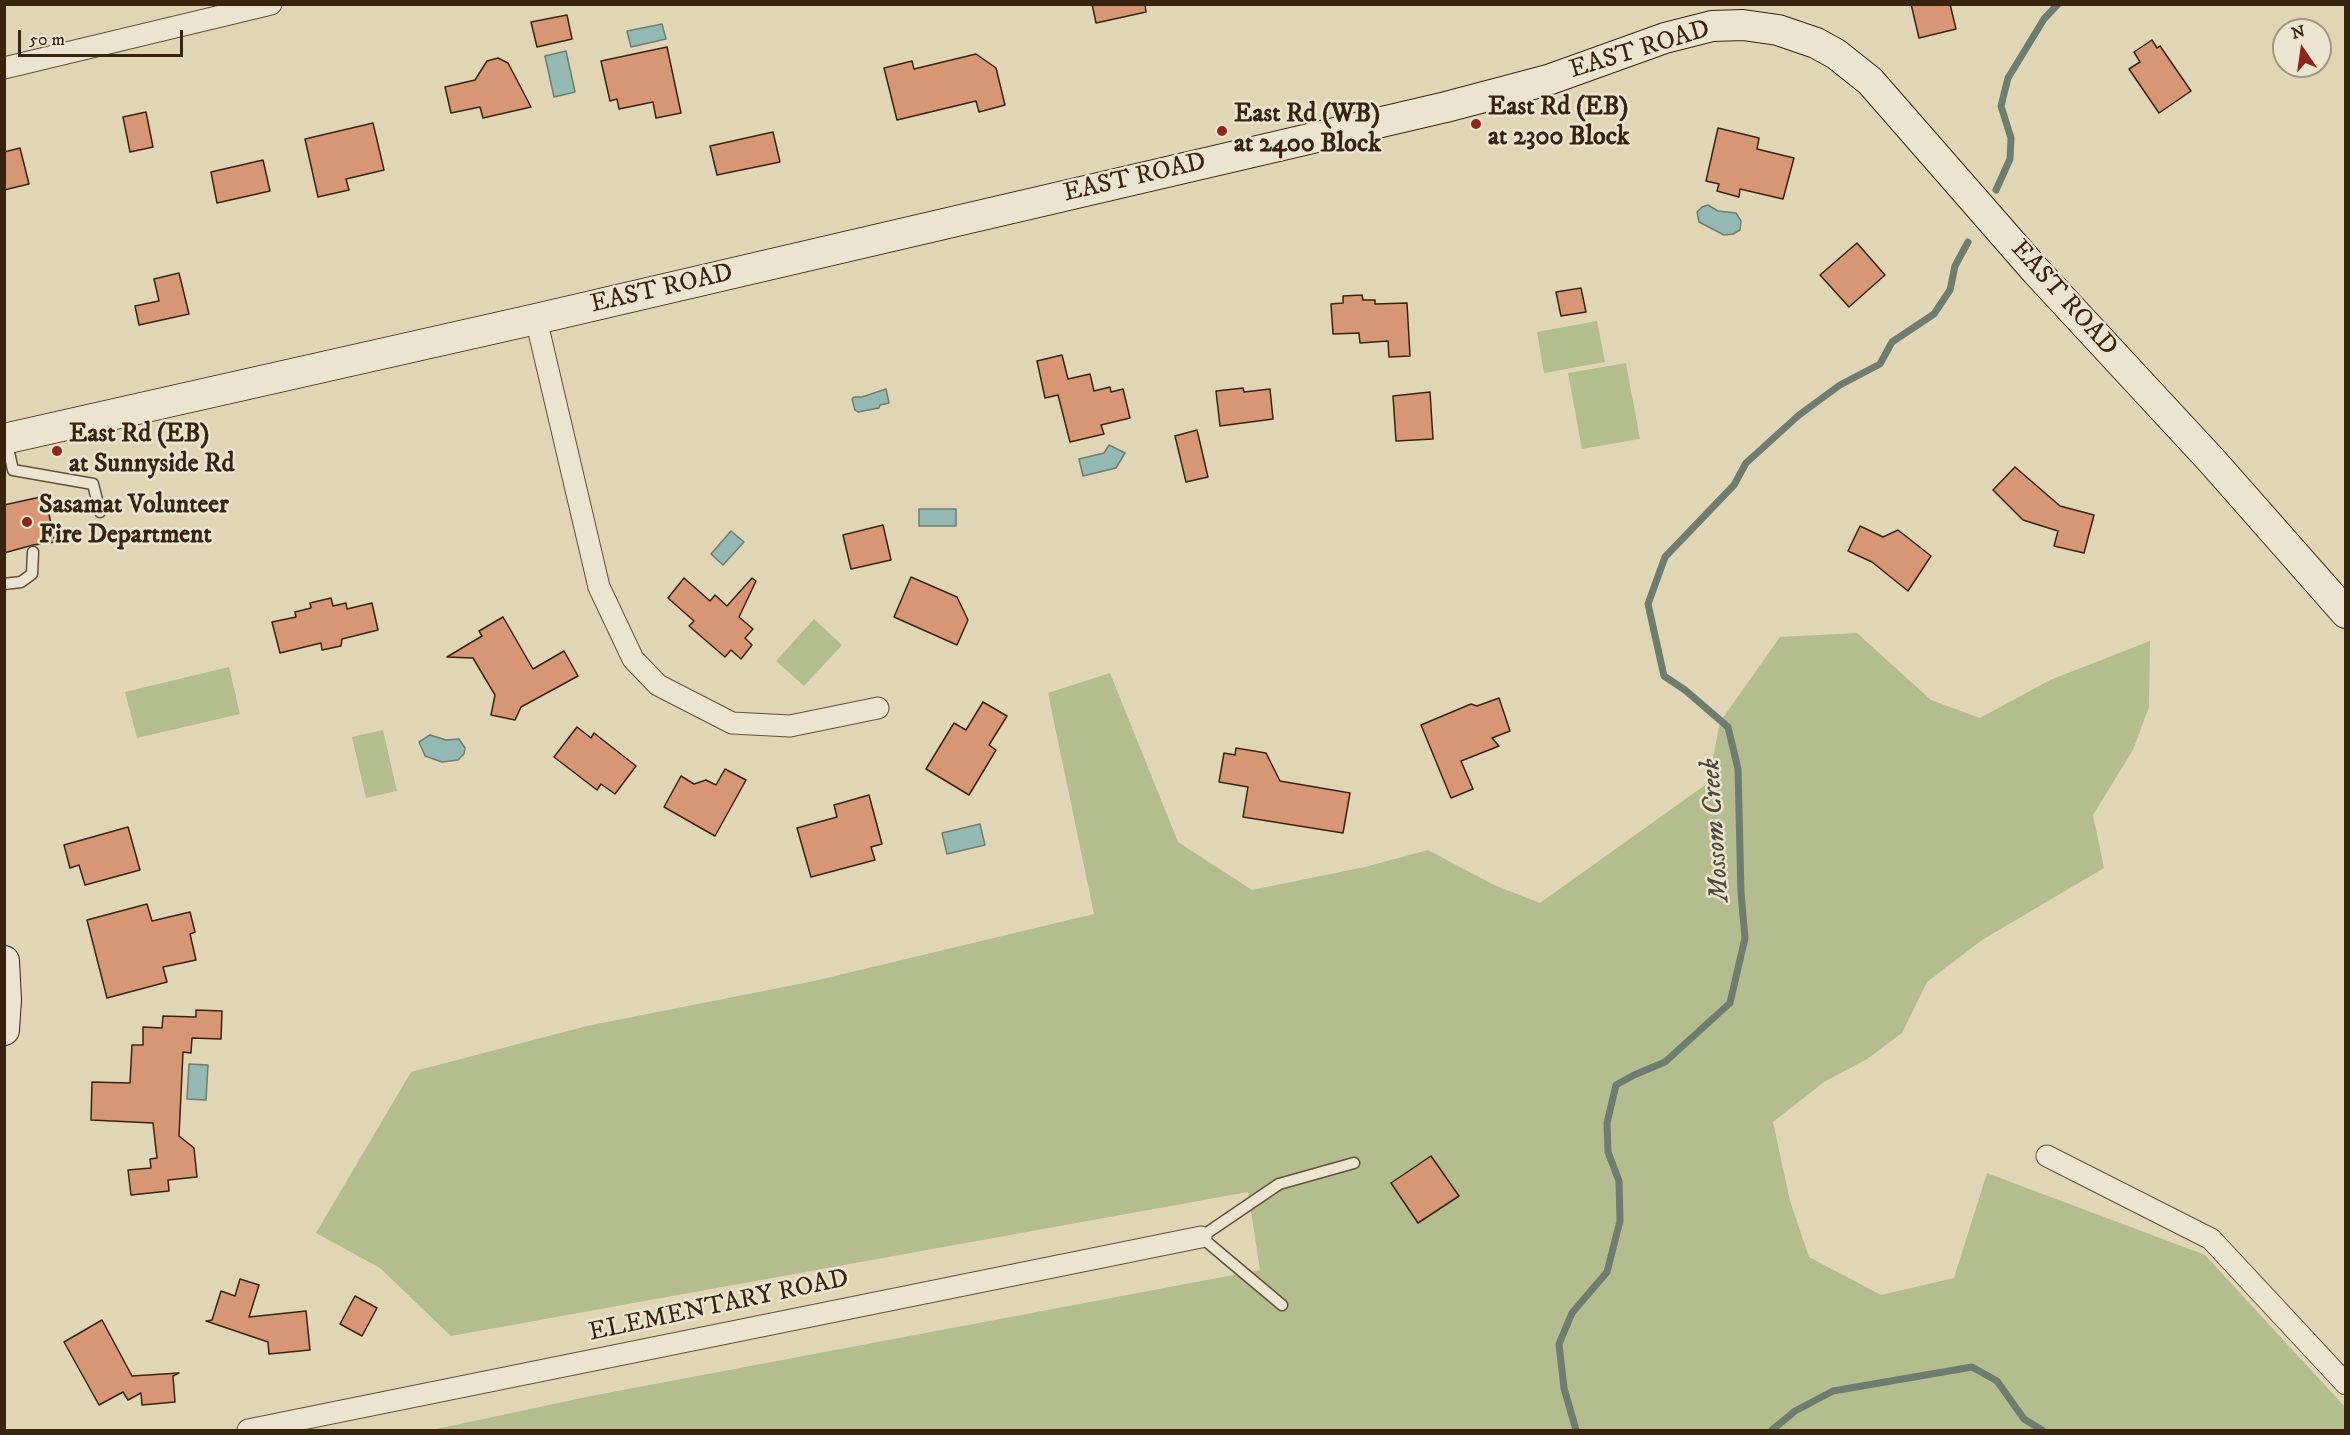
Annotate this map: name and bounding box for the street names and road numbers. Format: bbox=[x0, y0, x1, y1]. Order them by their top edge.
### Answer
street label: EAST ROAD bbox=[1566, 15, 1714, 87]
street label: EAST ROAD bbox=[1061, 147, 1209, 211]
street label: EAST ROAD bbox=[2003, 235, 2123, 363]
street label: EAST ROAD bbox=[588, 258, 736, 322]
street label: ELEMENTARY ROAD bbox=[586, 1264, 852, 1350]

